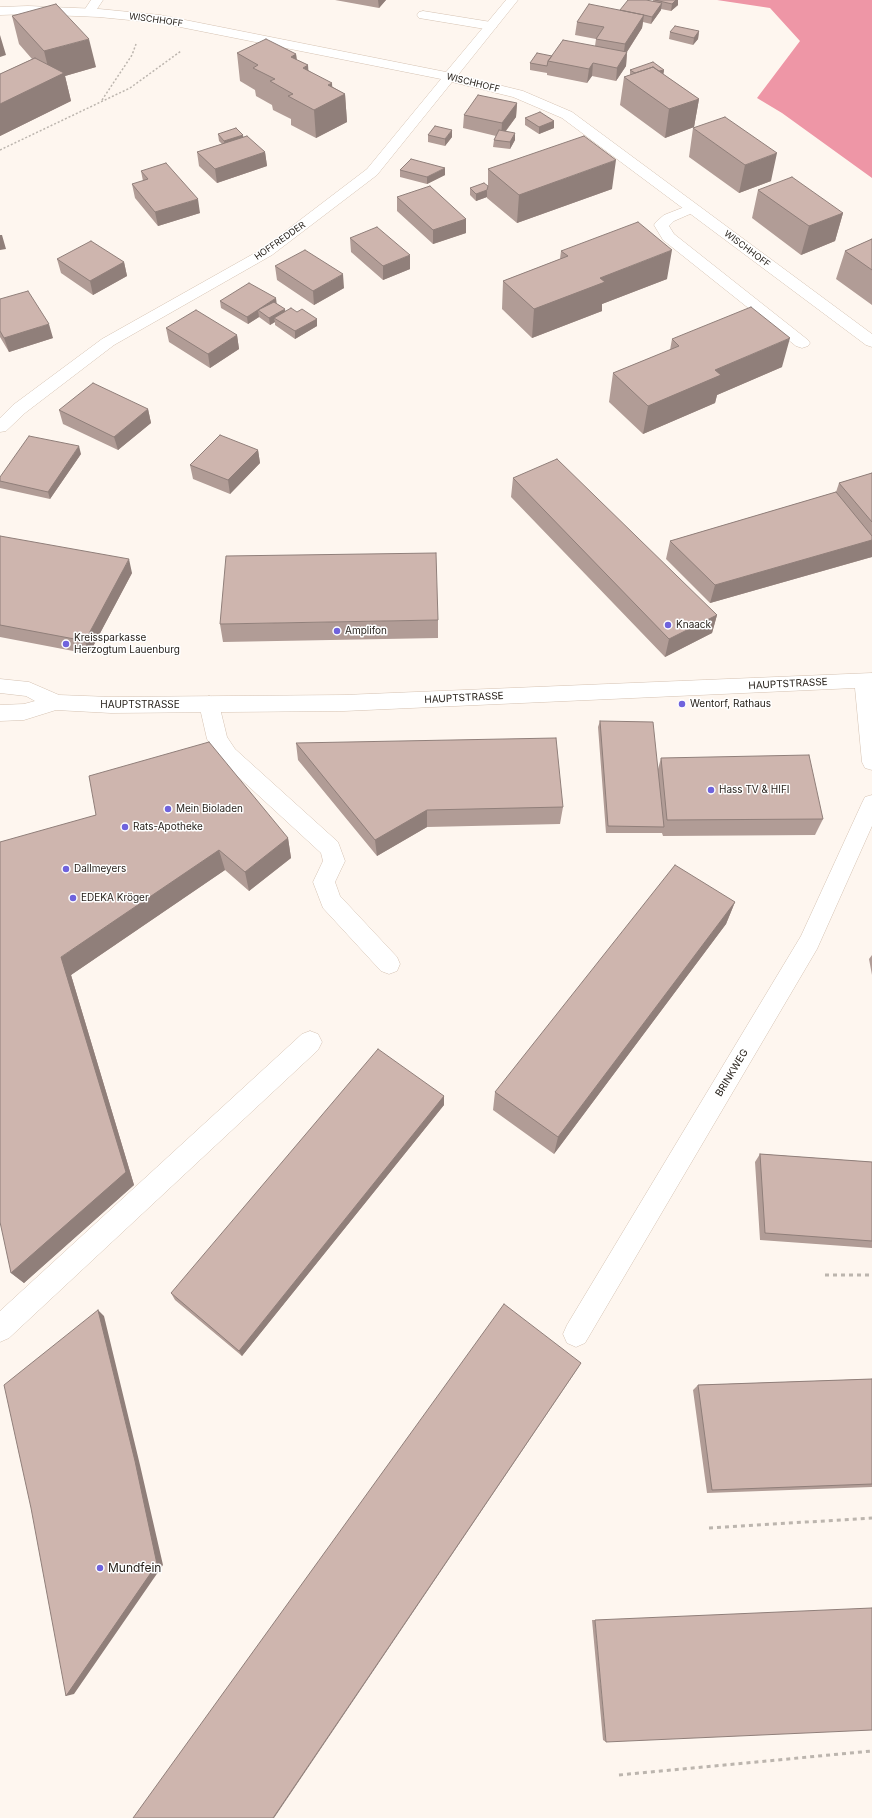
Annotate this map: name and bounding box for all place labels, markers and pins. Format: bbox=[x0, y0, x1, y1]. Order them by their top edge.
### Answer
place label: Knaack bbox=[676, 619, 711, 631]
marker: Knaack bbox=[663, 620, 673, 630]
place label: Amplifon bbox=[345, 625, 387, 637]
marker: Amplifon bbox=[332, 626, 342, 636]
place label: Kreissparkasse Herzogtum Lauenburg bbox=[74, 632, 180, 656]
marker: Kreissparkasse Herzogtum Lauenburg bbox=[61, 639, 71, 649]
place label: Wentorf, Rathaus bbox=[690, 698, 771, 710]
marker: Wentorf, Rathaus bbox=[677, 699, 687, 709]
place label: Hass TV & HIFI bbox=[719, 784, 790, 796]
marker: Hass TV & HIFI bbox=[706, 785, 716, 795]
place label: Mein Bioladen bbox=[176, 803, 243, 815]
marker: Mein Bioladen bbox=[163, 804, 173, 814]
place label: Rats-Apotheke bbox=[133, 821, 203, 833]
marker: Rats-Apotheke bbox=[120, 822, 130, 832]
place label: Dallmeyers bbox=[74, 863, 126, 875]
marker: Dallmeyers bbox=[61, 864, 71, 874]
place label: EDEKA Kröger bbox=[81, 892, 149, 904]
marker: EDEKA Kröger bbox=[68, 893, 78, 903]
place label: Mundfein bbox=[108, 1561, 161, 1575]
marker: Mundfein bbox=[95, 1563, 105, 1573]

